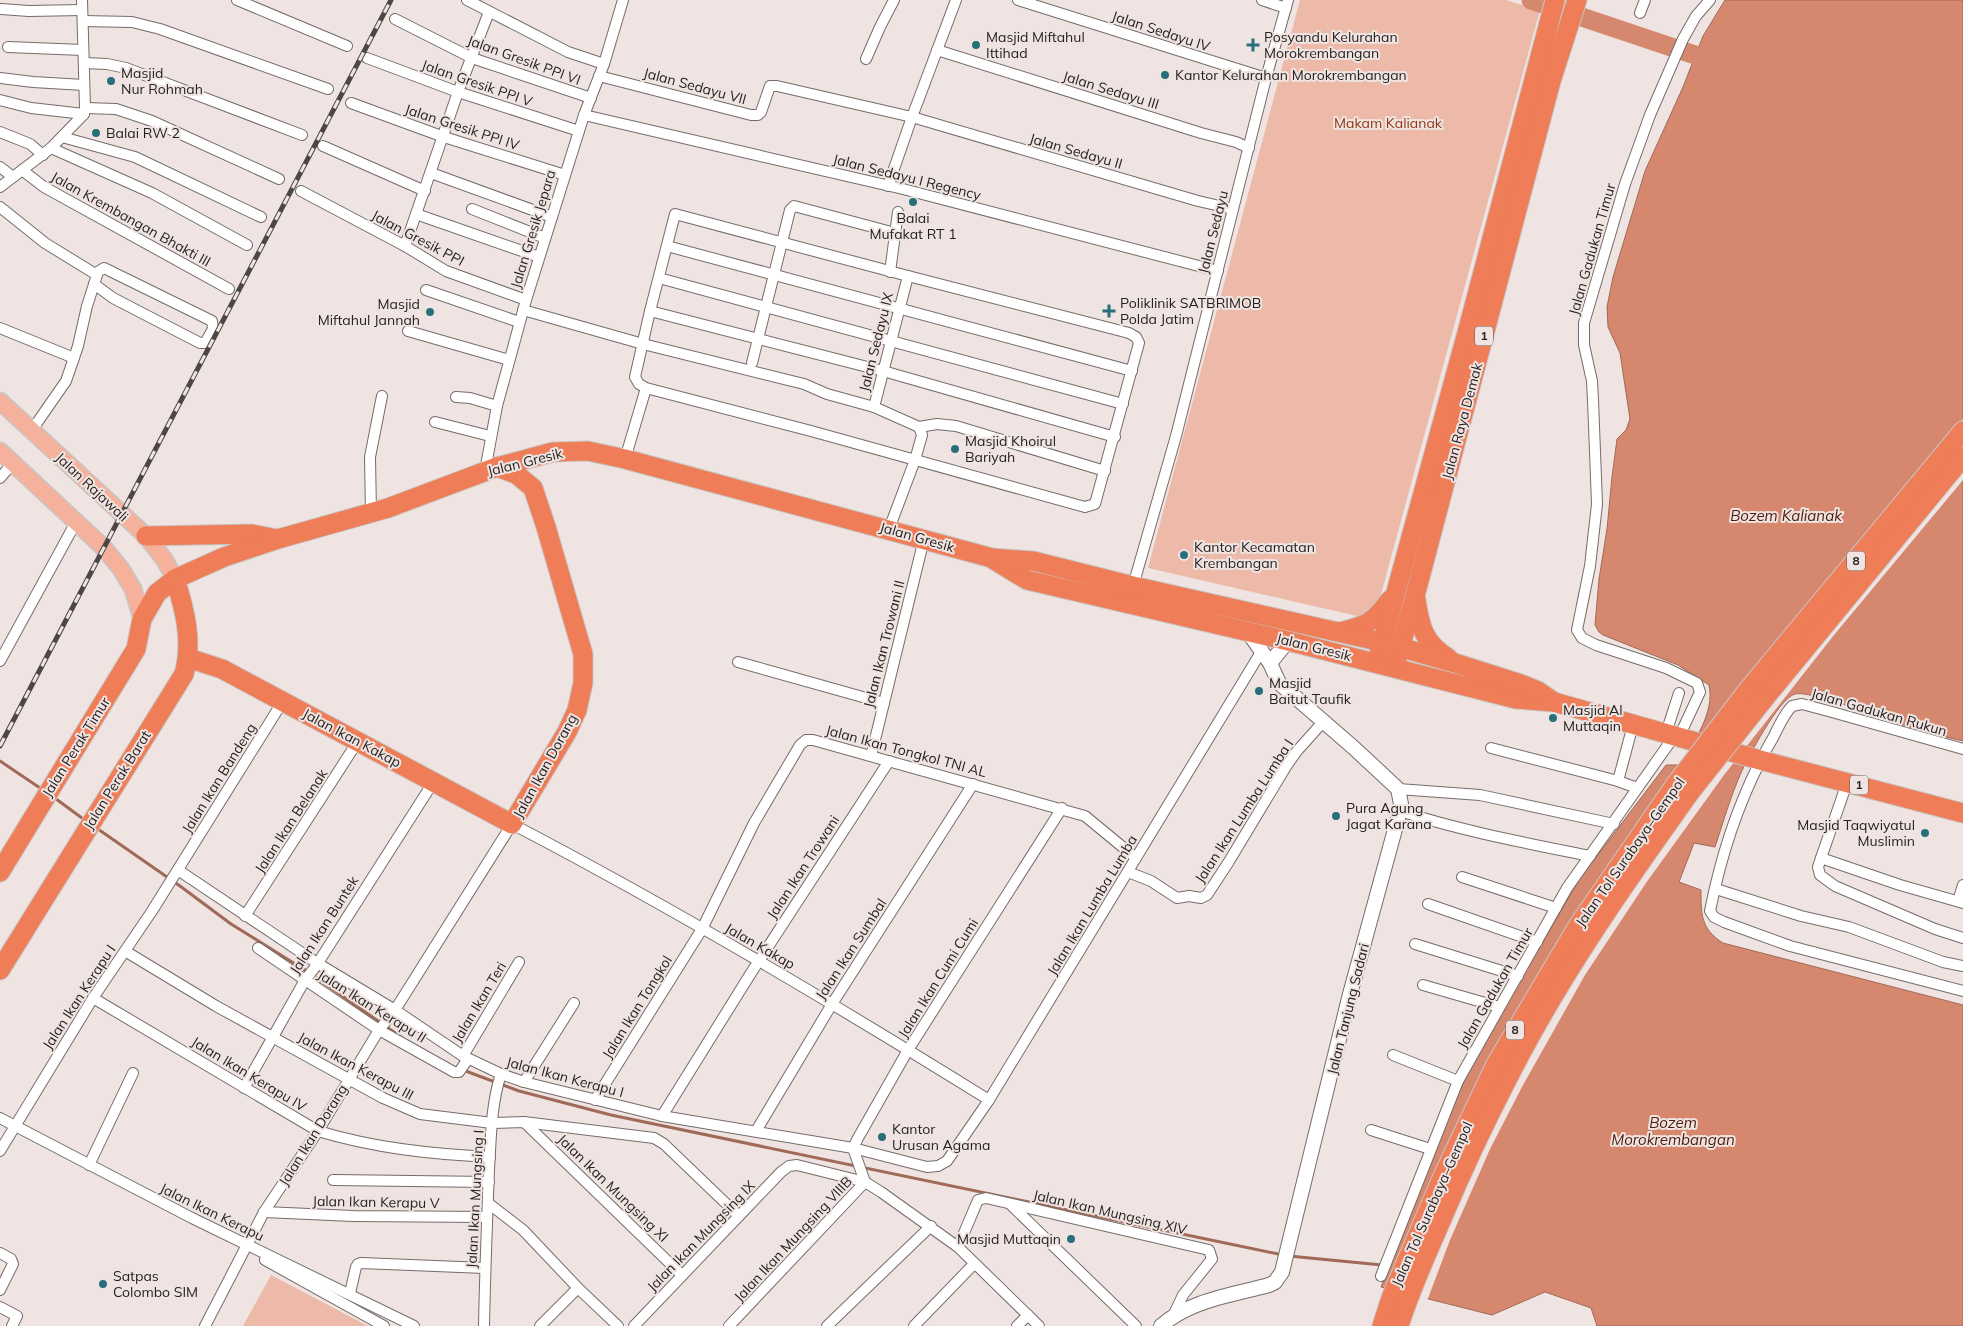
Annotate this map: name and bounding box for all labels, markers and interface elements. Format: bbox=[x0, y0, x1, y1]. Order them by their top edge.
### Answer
street label: Jalan Sedayu IV bbox=[1110, 7, 1213, 55]
place label: Masjid Miftahul Ittihad bbox=[986, 28, 1085, 62]
place label: Posyandu Kelurahan Morokrembangan bbox=[1264, 28, 1398, 62]
street label: Jalan Gresik PPI VI bbox=[465, 32, 583, 88]
marker: Posyandu Kelurahan Morokrembangan bbox=[1246, 38, 1260, 52]
marker: Masjid Miftahul Ittihad bbox=[970, 39, 982, 51]
street label: Jalan Gresik PPI V bbox=[419, 56, 535, 110]
place label: Masjid Nur Rohmah bbox=[121, 64, 203, 98]
street label: Jalan Sedayu VII bbox=[642, 64, 748, 108]
place label: Kantor Kelurahan Morokrembangan bbox=[1175, 66, 1407, 84]
street label: Jalan Sedayu III bbox=[1061, 67, 1161, 113]
marker: Kantor Kelurahan Morokrembangan bbox=[1159, 69, 1171, 81]
marker: Masjid Nur Rohmah bbox=[105, 75, 117, 87]
street label: Jalan Gresik PPI IV bbox=[402, 100, 522, 154]
park label: Makam Kalianak bbox=[1334, 114, 1443, 132]
place label: Balai RW 2 bbox=[106, 124, 180, 142]
marker: Balai RW 2 bbox=[90, 127, 102, 139]
street label: Jalan Sedayu II bbox=[1027, 129, 1125, 173]
street label: Jalan Sedayu I Regency bbox=[831, 150, 983, 204]
street label: Jalan Krembangan Bhakti III bbox=[48, 167, 214, 271]
street label: Jalan Gresik Jepara bbox=[506, 168, 560, 290]
street label: Jalan Gadukan Timur bbox=[1565, 180, 1620, 317]
street label: Jalan Sedayu bbox=[1194, 188, 1232, 276]
marker: Balai Mufakat RT 1 bbox=[907, 196, 919, 208]
street label: Jalan Gresik PPI bbox=[369, 206, 467, 270]
place label: Balai Mufakat RT 1 bbox=[869, 209, 957, 243]
street label: Jalan Sedayu IX bbox=[855, 291, 897, 393]
place label: Poliklinik SATBRIMOB Polda Jatim bbox=[1120, 294, 1261, 328]
place label: Masjid Miftahul Jannah bbox=[318, 295, 420, 329]
marker: Poliklinik SATBRIMOB Polda Jatim bbox=[1102, 304, 1116, 318]
marker: Masjid Miftahul Jannah bbox=[424, 306, 436, 318]
road number: 1 bbox=[1475, 326, 1493, 346]
street label: Jalan Raya Demak bbox=[1438, 360, 1486, 481]
place label: Masjid Khoirul Bariyah bbox=[965, 432, 1056, 466]
marker: Masjid Khoirul Bariyah bbox=[949, 443, 961, 455]
street label: Jalan Gresik bbox=[485, 444, 565, 480]
street label: Jalan Rajawali bbox=[52, 449, 132, 525]
water label: Bozem Kalianak bbox=[1730, 506, 1843, 525]
street label: Jalan Gresik bbox=[878, 518, 957, 556]
place label: Kantor Kecamatan Krembangan bbox=[1194, 538, 1315, 572]
marker: Kantor Kecamatan Krembangan bbox=[1178, 549, 1190, 561]
road number: 8 bbox=[1847, 552, 1865, 570]
street label: Jalan Ikan Trowani II bbox=[859, 578, 909, 710]
street label: Jalan Gresik bbox=[1274, 629, 1354, 665]
place label: Masjid Baitut Taufik bbox=[1269, 674, 1352, 708]
street label: Jalan Gadukan Rukun bbox=[1809, 684, 1949, 740]
marker: Masjid Baitut Taufik bbox=[1253, 685, 1265, 697]
street label: Jalan Perak Timur bbox=[38, 693, 114, 800]
place label: Masjid Al Muttaqin bbox=[1563, 701, 1623, 735]
street label: Jalan Ikan Kakap bbox=[300, 705, 404, 771]
street label: Jalan Ikan Dorang bbox=[509, 711, 581, 821]
marker: Masjid Al Muttaqin bbox=[1547, 712, 1559, 724]
street label: Jalan Ikan Bandeng bbox=[178, 720, 260, 836]
street label: Jalan Ikan Tongkol TNI AL bbox=[824, 721, 989, 781]
street label: Jalan Perak Barat bbox=[79, 727, 155, 833]
street label: Jalan Ikan Lumba Lumba I bbox=[1191, 736, 1297, 886]
street label: Jalan Ikan Belanak bbox=[251, 765, 332, 876]
street label: Jalan Tol Surabaya–Gempol bbox=[1571, 774, 1689, 930]
road number: 1 bbox=[1850, 776, 1868, 794]
place label: Pura Agung Jagat Karana bbox=[1346, 799, 1432, 833]
marker: Pura Agung Jagat Karana bbox=[1330, 810, 1342, 822]
street label: Jalan Ikan Trowani bbox=[763, 812, 843, 922]
place label: Masjid Taqwiyatul Muslimin bbox=[1797, 816, 1915, 850]
marker: Masjid Taqwiyatul Muslimin bbox=[1919, 827, 1931, 839]
street label: Jalan Ikan Lumba Lumba bbox=[1043, 832, 1141, 978]
street label: Jalan Ikan Buntek bbox=[286, 872, 363, 977]
street label: Jalan Ikan Sumbal bbox=[812, 895, 890, 1003]
street label: Jalan Ikan Cumi Cumi bbox=[894, 915, 982, 1041]
street label: Jalan Kakap bbox=[722, 919, 798, 973]
street label: Jalan Gadukan Timur bbox=[1453, 924, 1537, 1052]
street label: Jalan Ikan Kerapu I bbox=[38, 941, 120, 1053]
street label: Jalan Tanjung Sadari bbox=[1323, 942, 1373, 1076]
street label: Jalan Ikan Tongkol bbox=[598, 952, 676, 1062]
street label: Jalan Ikan Teri bbox=[448, 958, 510, 1046]
street label: Jalan Ikan Kerapu II bbox=[314, 965, 430, 1047]
road number: 8 bbox=[1506, 1020, 1524, 1040]
street label: Jalan Ikan Kerapu III bbox=[295, 1028, 417, 1104]
street label: Jalan Ikan Kerapu IV bbox=[188, 1033, 310, 1116]
street label: Jalan Ikan Kerapu I bbox=[504, 1053, 626, 1101]
street label: Jalan Ikan Dorang bbox=[275, 1081, 351, 1189]
water label: Bozem Morokrembangan bbox=[1611, 1113, 1735, 1149]
street label: Jalan Tol Surabaya–Gempol bbox=[1387, 1119, 1477, 1289]
place label: Kantor Urusan Agama bbox=[892, 1120, 990, 1154]
street label: Jalan Ikan Mungsing I bbox=[462, 1129, 488, 1269]
street label: Jalan Ikan Mungsing XI bbox=[554, 1130, 672, 1246]
marker: Kantor Urusan Agama bbox=[876, 1131, 888, 1143]
street label: Jalan Ikan Mungsing VIIIB bbox=[730, 1172, 856, 1306]
street label: Jalan Ikan Mungsing IX bbox=[643, 1177, 759, 1295]
street label: Jalan Ikan Kerapu bbox=[157, 1179, 267, 1245]
street label: Jalan Ikan Mungsing XIV bbox=[1031, 1186, 1189, 1239]
street label: Jalan Ikan Kerapu V bbox=[312, 1192, 440, 1212]
place label: Masjid Muttaqin bbox=[957, 1230, 1061, 1248]
marker: Masjid Muttaqin bbox=[1065, 1233, 1077, 1245]
place label: Satpas Colombo SIM bbox=[113, 1267, 198, 1301]
marker: Satpas Colombo SIM bbox=[97, 1278, 109, 1290]

